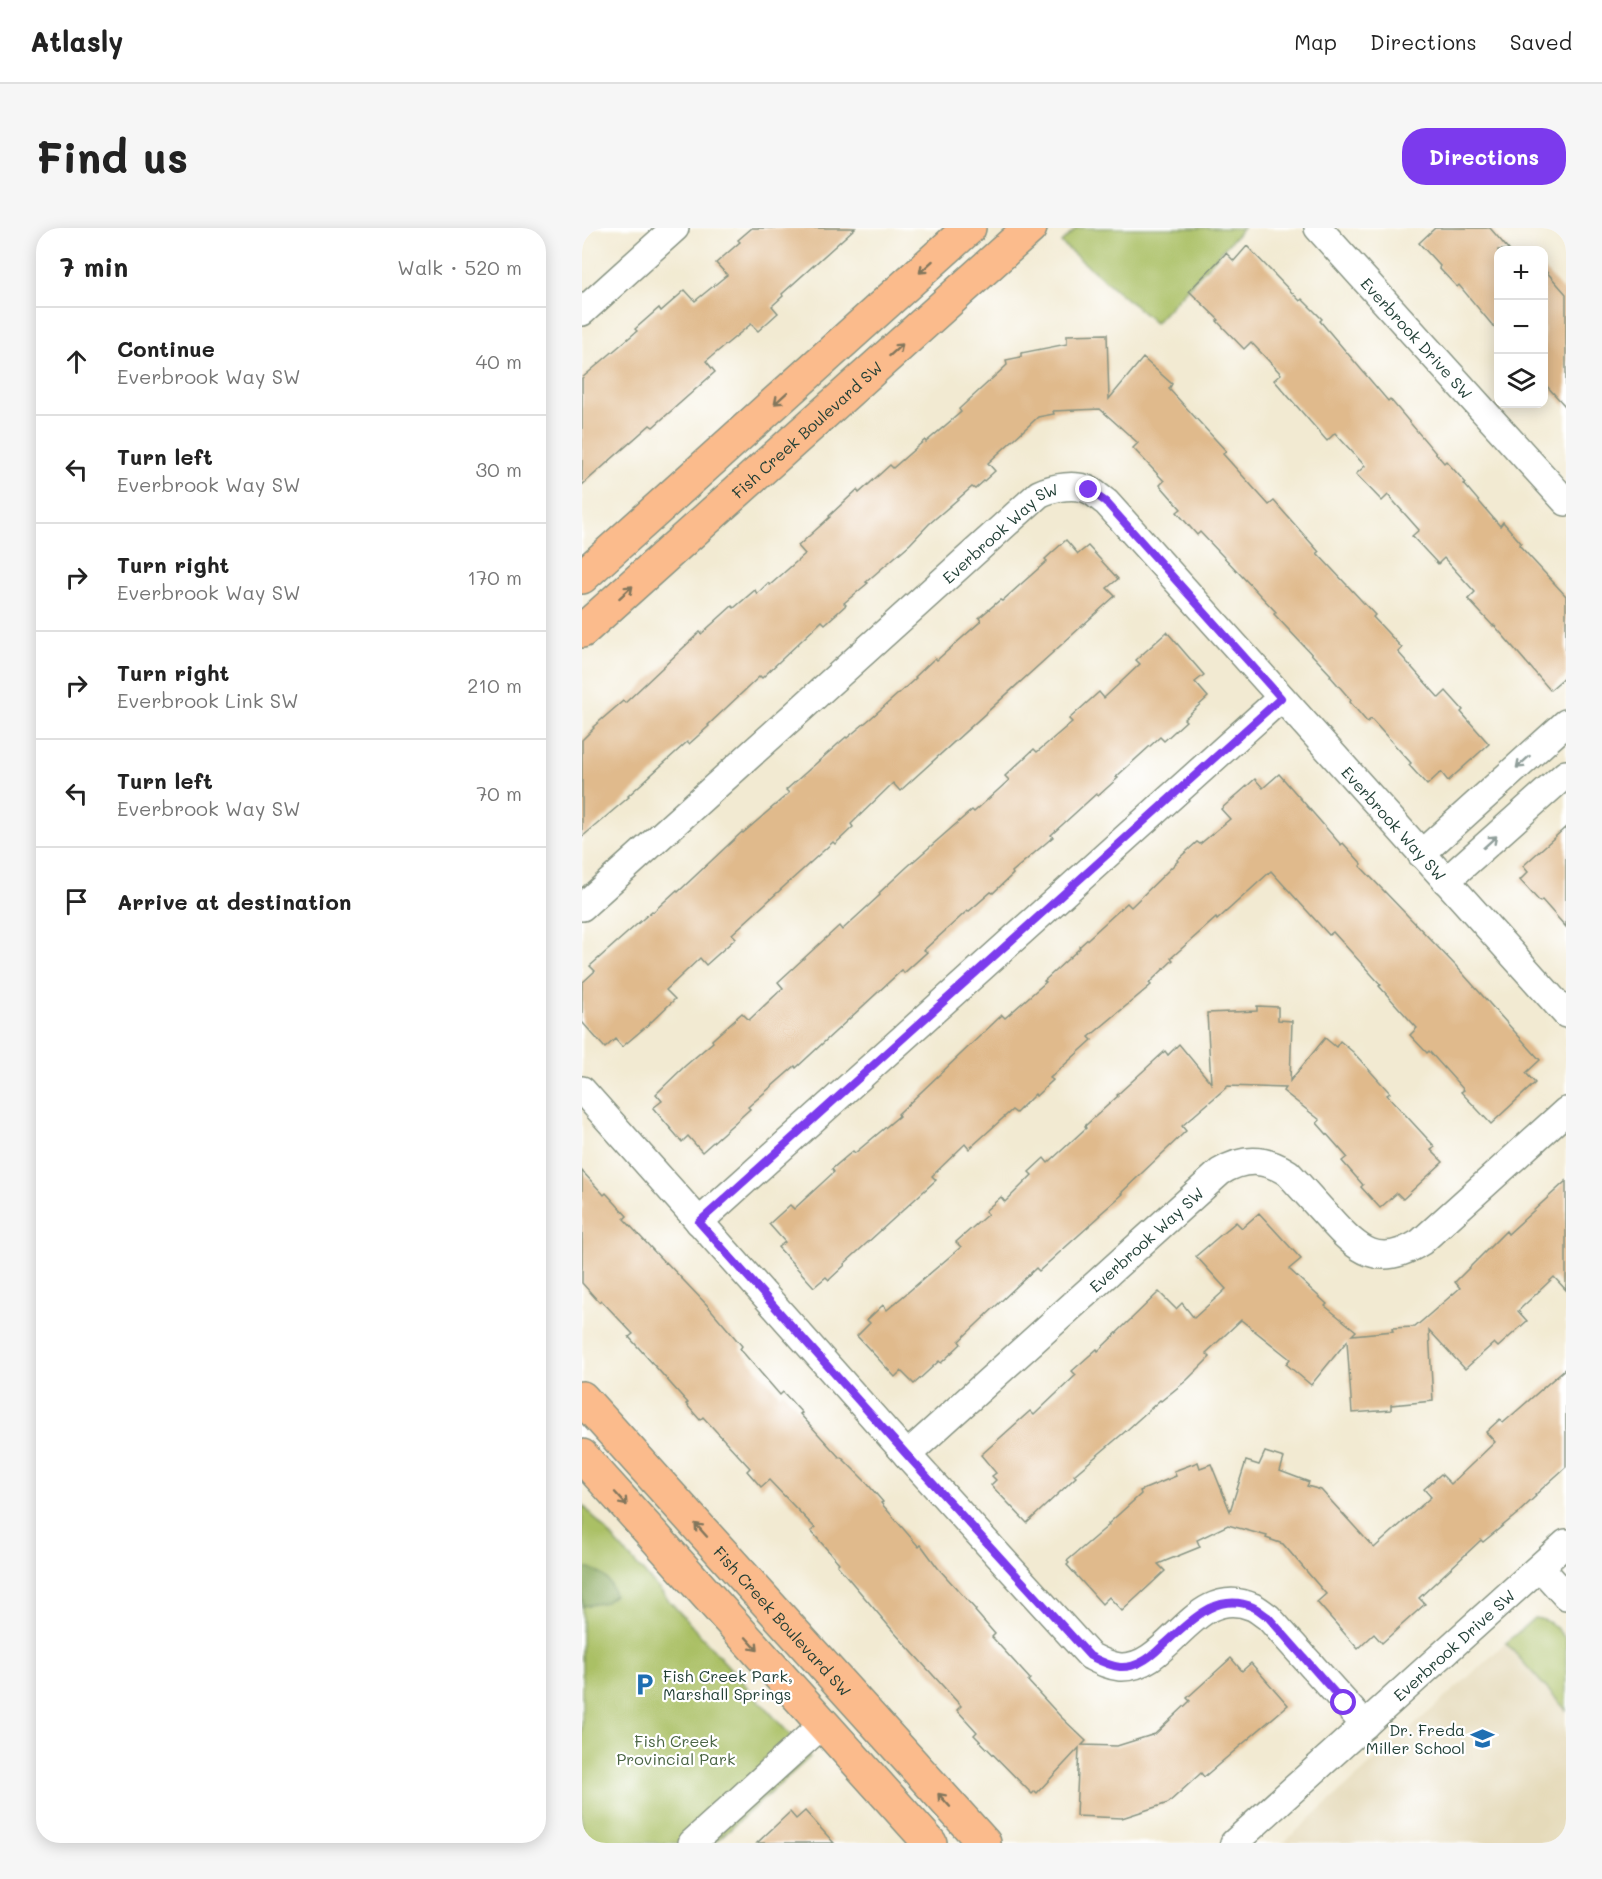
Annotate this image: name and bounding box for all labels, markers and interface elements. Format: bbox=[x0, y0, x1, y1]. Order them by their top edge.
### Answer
text: Atlasly bbox=[30, 23, 124, 59]
text: Map bbox=[1294, 28, 1337, 55]
text: Directions bbox=[1370, 28, 1477, 55]
text: Saved bbox=[1510, 28, 1572, 55]
button: Directions bbox=[1402, 128, 1566, 185]
text: Find us bbox=[36, 129, 188, 184]
map controls bbox=[1494, 246, 1548, 408]
button: + bbox=[1494, 246, 1548, 300]
text: 7 min bbox=[60, 250, 128, 284]
text: Walk · 520 m bbox=[397, 254, 522, 280]
one-way arrow bbox=[919, 260, 934, 274]
street label: Everbrook Drive SW bbox=[1357, 272, 1478, 403]
button: − bbox=[1494, 300, 1548, 354]
text: Continue bbox=[117, 334, 215, 363]
one-way arrow bbox=[888, 343, 903, 357]
icon: ahead bbox=[60, 345, 93, 378]
text: 40 m bbox=[476, 348, 522, 374]
button: layers bbox=[1494, 354, 1548, 408]
street label: Fish Creek Boulevard SW bbox=[727, 356, 886, 502]
text: Everbrook Way SW bbox=[117, 363, 301, 389]
one-way arrow bbox=[774, 391, 789, 405]
text: Turn left bbox=[117, 442, 213, 471]
icon: left bbox=[60, 453, 93, 486]
text: 30 m bbox=[476, 456, 522, 482]
text: Everbrook Way SW bbox=[117, 471, 301, 497]
route end bbox=[1075, 476, 1101, 502]
street label: Everbrook Way SW bbox=[937, 478, 1060, 587]
text: Turn right bbox=[117, 550, 229, 579]
icon: right bbox=[60, 561, 93, 594]
text: 170 m bbox=[467, 564, 522, 590]
text: Everbrook Way SW bbox=[117, 579, 301, 605]
one-way arrow bbox=[618, 585, 633, 599]
text: Turn right bbox=[117, 658, 229, 687]
icon: right bbox=[60, 669, 93, 702]
text: 210 m bbox=[467, 672, 522, 698]
text: Everbrook Link SW bbox=[117, 687, 299, 713]
one-way arrow bbox=[1515, 755, 1530, 769]
street label: Everbrook Way SW bbox=[1338, 761, 1451, 885]
text: Turn left bbox=[117, 766, 213, 795]
icon: left bbox=[60, 777, 93, 810]
text: 70 m bbox=[476, 780, 522, 806]
text: Everbrook Way SW bbox=[117, 795, 301, 821]
one-way arrow bbox=[1482, 835, 1497, 849]
icon: arrive bbox=[60, 885, 93, 918]
text: Arrive at destination bbox=[117, 887, 352, 916]
street label: Everbrook Way SW bbox=[1084, 1182, 1207, 1296]
one-way arrow bbox=[614, 1492, 628, 1507]
one-way arrow bbox=[694, 1523, 708, 1538]
street label: Fish Creek Boulevard SW bbox=[710, 1541, 856, 1700]
street label: Everbrook Drive SW bbox=[1388, 1584, 1519, 1705]
one-way arrow bbox=[745, 1636, 759, 1651]
place label: Fish Creek Park, Marshall Springs bbox=[663, 1665, 793, 1704]
parking icon: Fish Creek Park, Marshall Springs bbox=[632, 1671, 658, 1697]
route start bbox=[1330, 1689, 1356, 1715]
place label: Dr. Freda Miller School bbox=[1366, 1719, 1465, 1758]
school or university icon: Dr. Freda Miller School bbox=[1470, 1725, 1496, 1751]
park label: Fish Creek Provincial Park bbox=[616, 1730, 736, 1769]
one-way arrow bbox=[937, 1792, 951, 1807]

